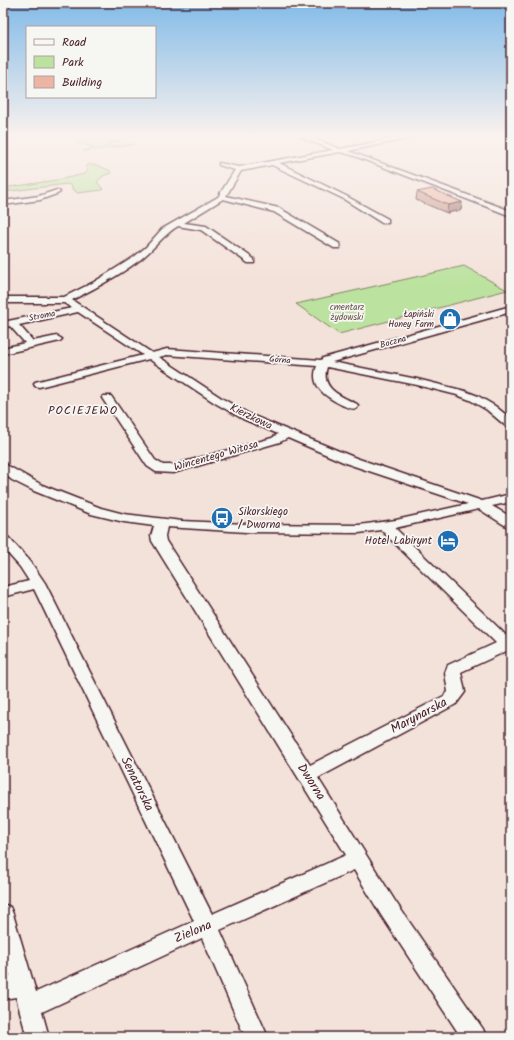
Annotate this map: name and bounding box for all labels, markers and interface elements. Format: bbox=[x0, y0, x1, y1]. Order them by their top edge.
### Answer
legend bbox=[26, 26, 156, 98]
text: Road bbox=[62, 33, 87, 52]
text: Park bbox=[62, 53, 84, 72]
text: Building bbox=[62, 73, 102, 92]
park label: cmentarz żydowski bbox=[330, 300, 364, 325]
street label: Stroma bbox=[27, 306, 57, 326]
shop icon: Łapiński Honey Farm bbox=[437, 306, 463, 332]
place label: Łapiński Honey Farm bbox=[388, 307, 435, 332]
street label: Boczna bbox=[378, 331, 408, 353]
street label: Górna bbox=[269, 352, 291, 368]
street label: Kierzkowa bbox=[227, 399, 275, 435]
district label: POCIEJEWO bbox=[48, 401, 118, 420]
street label: Wincentego Witosa bbox=[172, 435, 260, 477]
place label: Sikorskiego / Dworna bbox=[238, 503, 288, 534]
bus stop icon: Sikorskiego / Dworna bbox=[209, 505, 235, 531]
hotel icon: Hotel Labirynt bbox=[435, 528, 461, 554]
place label: Hotel Labirynt bbox=[365, 532, 433, 550]
street label: Marynarska bbox=[387, 692, 451, 740]
street label: Senatorska bbox=[115, 753, 159, 815]
street label: Dworna bbox=[291, 759, 331, 805]
street label: Zielona bbox=[171, 915, 215, 949]

